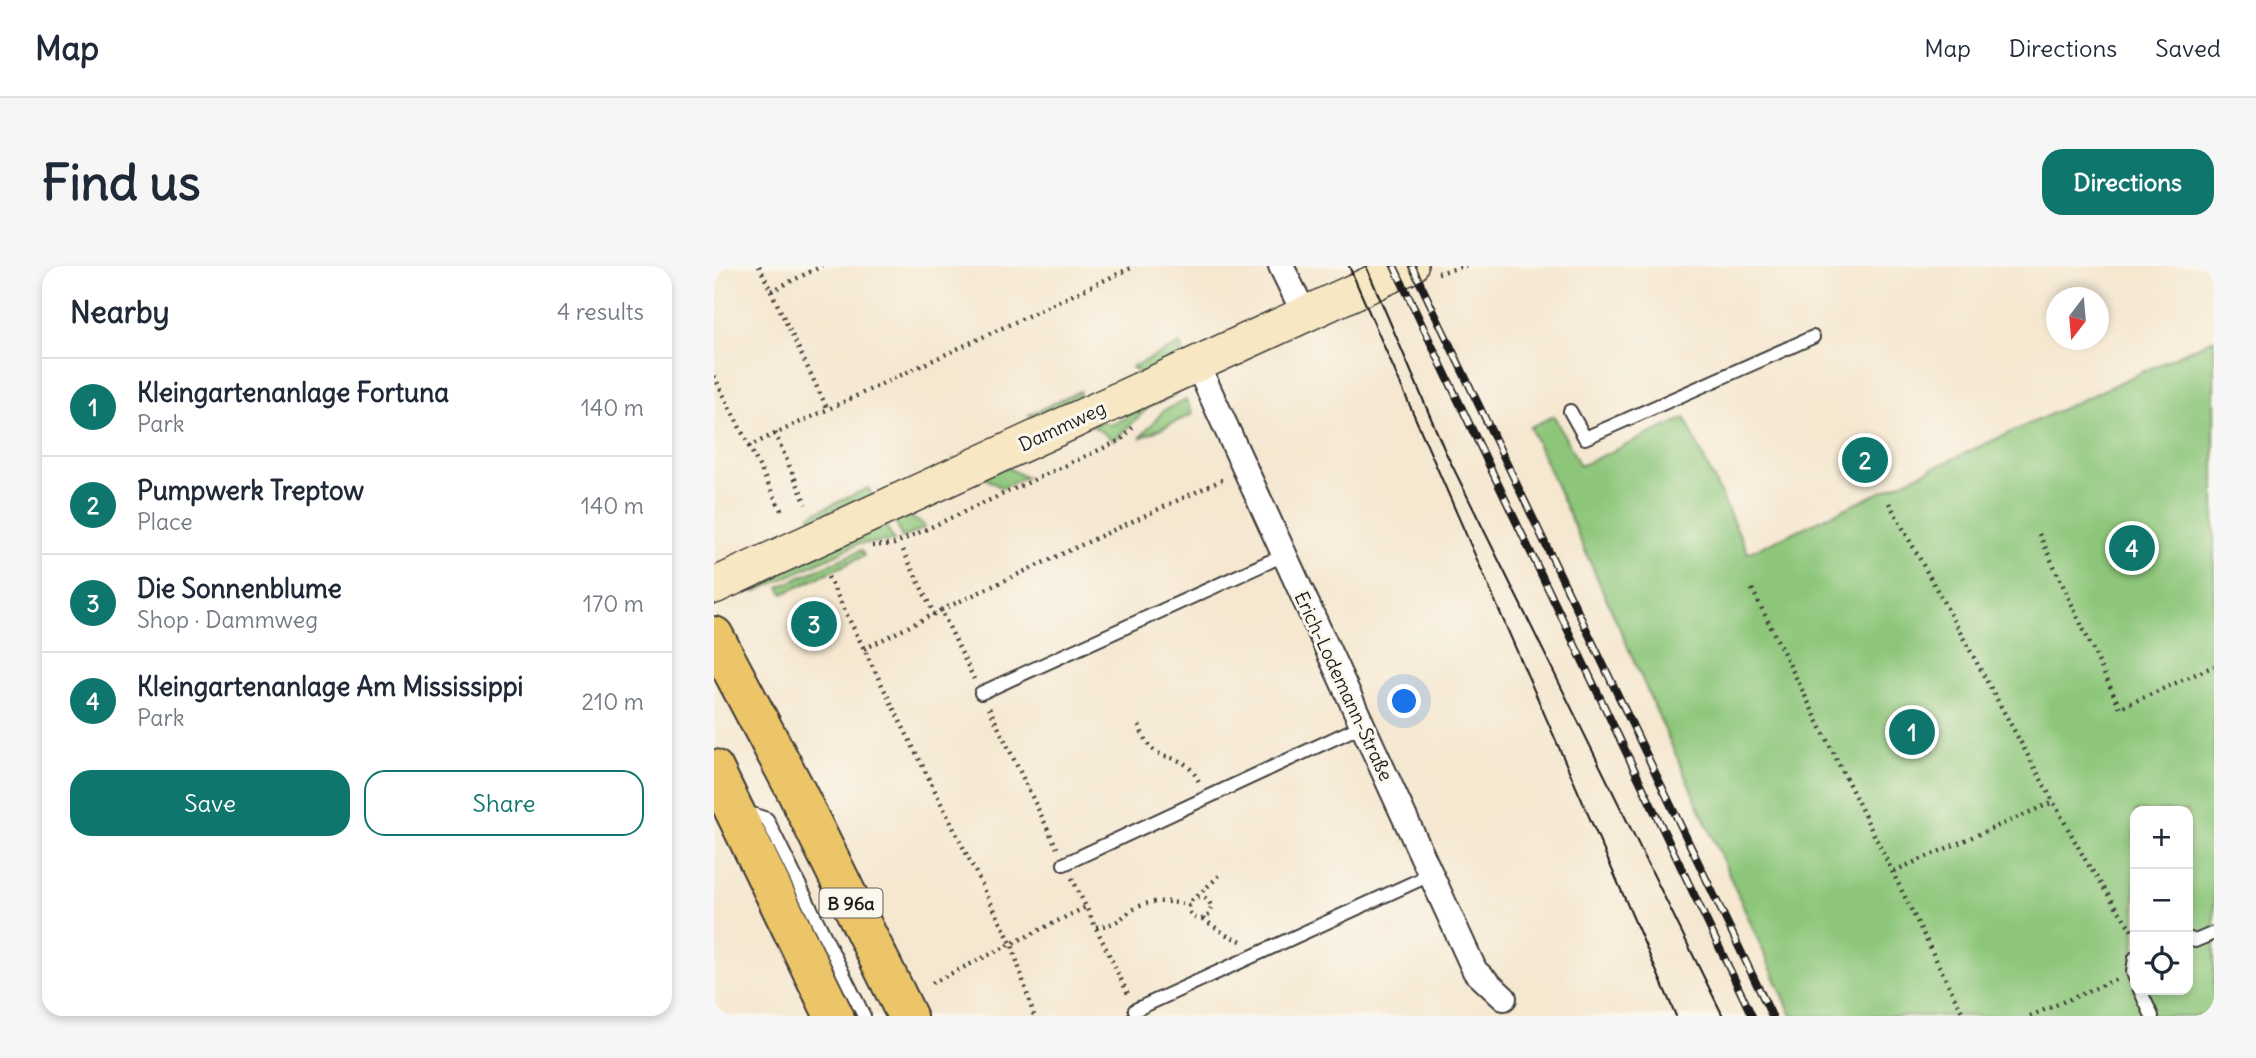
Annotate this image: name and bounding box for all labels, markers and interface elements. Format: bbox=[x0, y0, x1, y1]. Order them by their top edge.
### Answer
text: Map bbox=[35, 27, 99, 69]
text: Map bbox=[1924, 33, 1971, 63]
text: Directions bbox=[2009, 33, 2117, 63]
text: Saved bbox=[2155, 33, 2221, 63]
button: Directions bbox=[2042, 149, 2214, 215]
text: Find us bbox=[42, 152, 200, 213]
north arrow bbox=[2046, 287, 2109, 350]
text: Nearby bbox=[70, 293, 170, 331]
text: 4 results bbox=[557, 297, 644, 326]
text: Kleingartenanlage Fortuna bbox=[137, 376, 449, 409]
text: 1 bbox=[88, 393, 98, 422]
text: 140 m bbox=[581, 393, 644, 422]
street label: Dammweg bbox=[1015, 395, 1109, 457]
text: Park bbox=[137, 409, 185, 438]
pin: 2 bbox=[1842, 434, 1888, 486]
text: Pumpwerk Treptow bbox=[137, 474, 364, 507]
text: 2 bbox=[87, 491, 99, 520]
text: 140 m bbox=[581, 491, 644, 520]
text: Place bbox=[137, 507, 193, 536]
pin: 4 bbox=[2109, 522, 2155, 574]
text: Die Sonnenblume bbox=[137, 572, 342, 605]
street label: Erich-Lodemann-Straße bbox=[1290, 587, 1398, 785]
text: 3 bbox=[86, 589, 100, 618]
text: 170 m bbox=[583, 589, 644, 618]
pin: 3 bbox=[791, 598, 837, 650]
text: Shop · Dammweg bbox=[137, 605, 318, 634]
text: Kleingartenanlage Am Mississippi bbox=[137, 670, 523, 703]
your location bbox=[1387, 684, 1421, 718]
text: 4 bbox=[86, 687, 100, 716]
text: 210 m bbox=[581, 687, 644, 716]
text: Park bbox=[137, 703, 185, 732]
pin: 1 bbox=[1889, 706, 1935, 758]
button: Save bbox=[70, 770, 350, 836]
button: Share bbox=[364, 770, 644, 836]
map controls bbox=[2130, 806, 2193, 995]
button: + bbox=[2130, 806, 2193, 869]
button: − bbox=[2130, 869, 2193, 932]
road number: B 96a bbox=[820, 888, 882, 918]
button: locate bbox=[2130, 932, 2193, 995]

